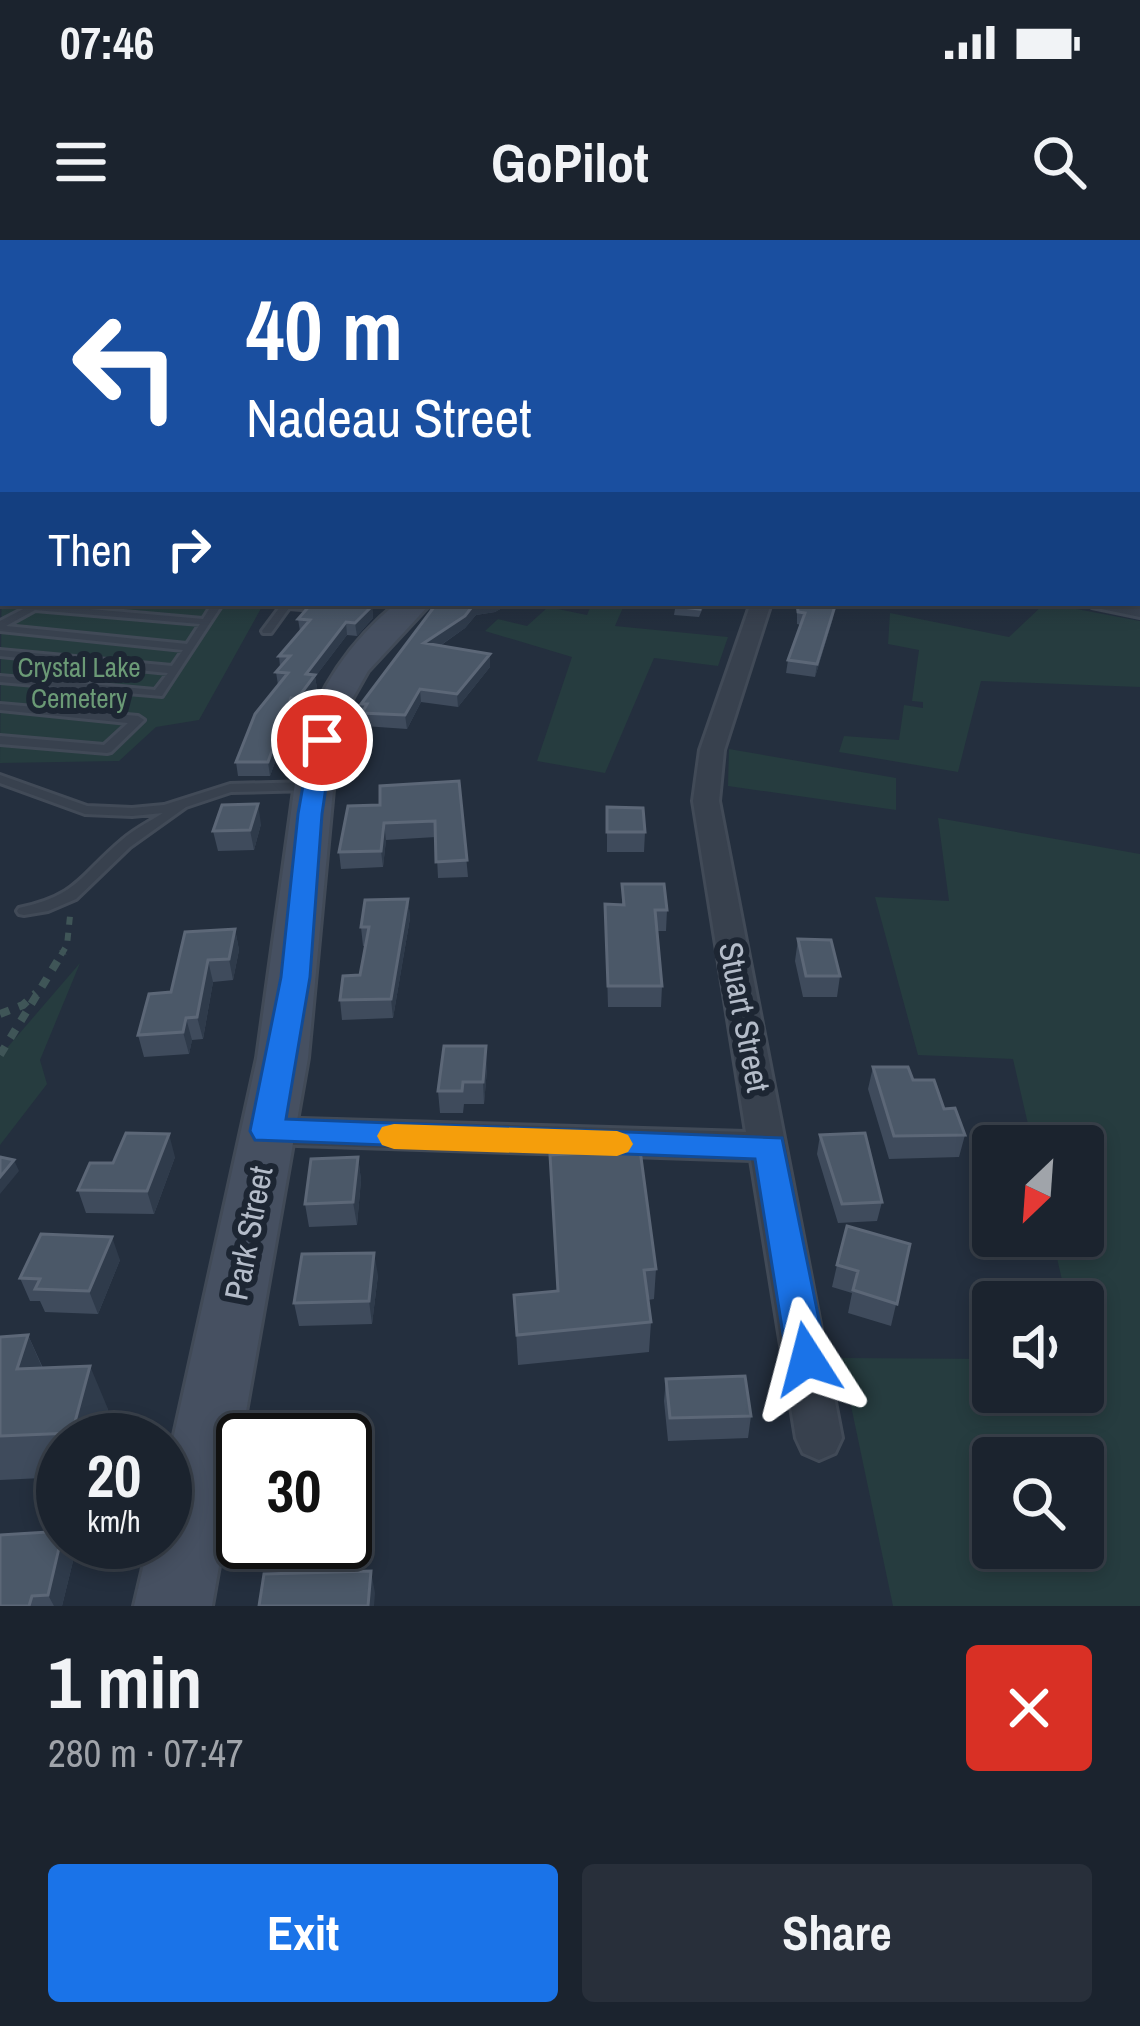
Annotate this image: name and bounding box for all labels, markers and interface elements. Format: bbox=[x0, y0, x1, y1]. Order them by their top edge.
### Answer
text: 07:46 bbox=[60, 12, 154, 73]
text: GoPilot bbox=[491, 126, 649, 199]
icon: menu bbox=[48, 129, 114, 195]
icon: search bbox=[1026, 129, 1092, 195]
text: 40 m bbox=[246, 273, 403, 386]
icon: left bbox=[48, 288, 204, 444]
text: Nadeau Street bbox=[246, 381, 532, 454]
icon: right bbox=[156, 516, 222, 582]
text: Then bbox=[48, 519, 132, 580]
park label: Crystal Lake Cemetery bbox=[17, 649, 141, 716]
pin bbox=[271, 689, 373, 791]
icon: arrive bbox=[289, 707, 355, 773]
street label: Stuart Street bbox=[709, 938, 781, 1096]
north arrow bbox=[972, 1125, 1104, 1257]
map controls bbox=[972, 1125, 1104, 1569]
street label: Park Street bbox=[213, 1162, 283, 1304]
button: sound bbox=[972, 1281, 1104, 1413]
position arrow bbox=[744, 1296, 870, 1422]
speed limit sign: 30 bbox=[216, 1413, 372, 1569]
text: 20 bbox=[87, 1435, 141, 1516]
button: search bbox=[972, 1437, 1104, 1569]
text: km/h bbox=[87, 1501, 141, 1541]
text: 1 min bbox=[48, 1633, 202, 1730]
button: close bbox=[966, 1645, 1092, 1771]
text: 280 m · 07:47 bbox=[48, 1727, 244, 1779]
button: Exit bbox=[48, 1864, 558, 2002]
button: Share bbox=[582, 1864, 1092, 2002]

